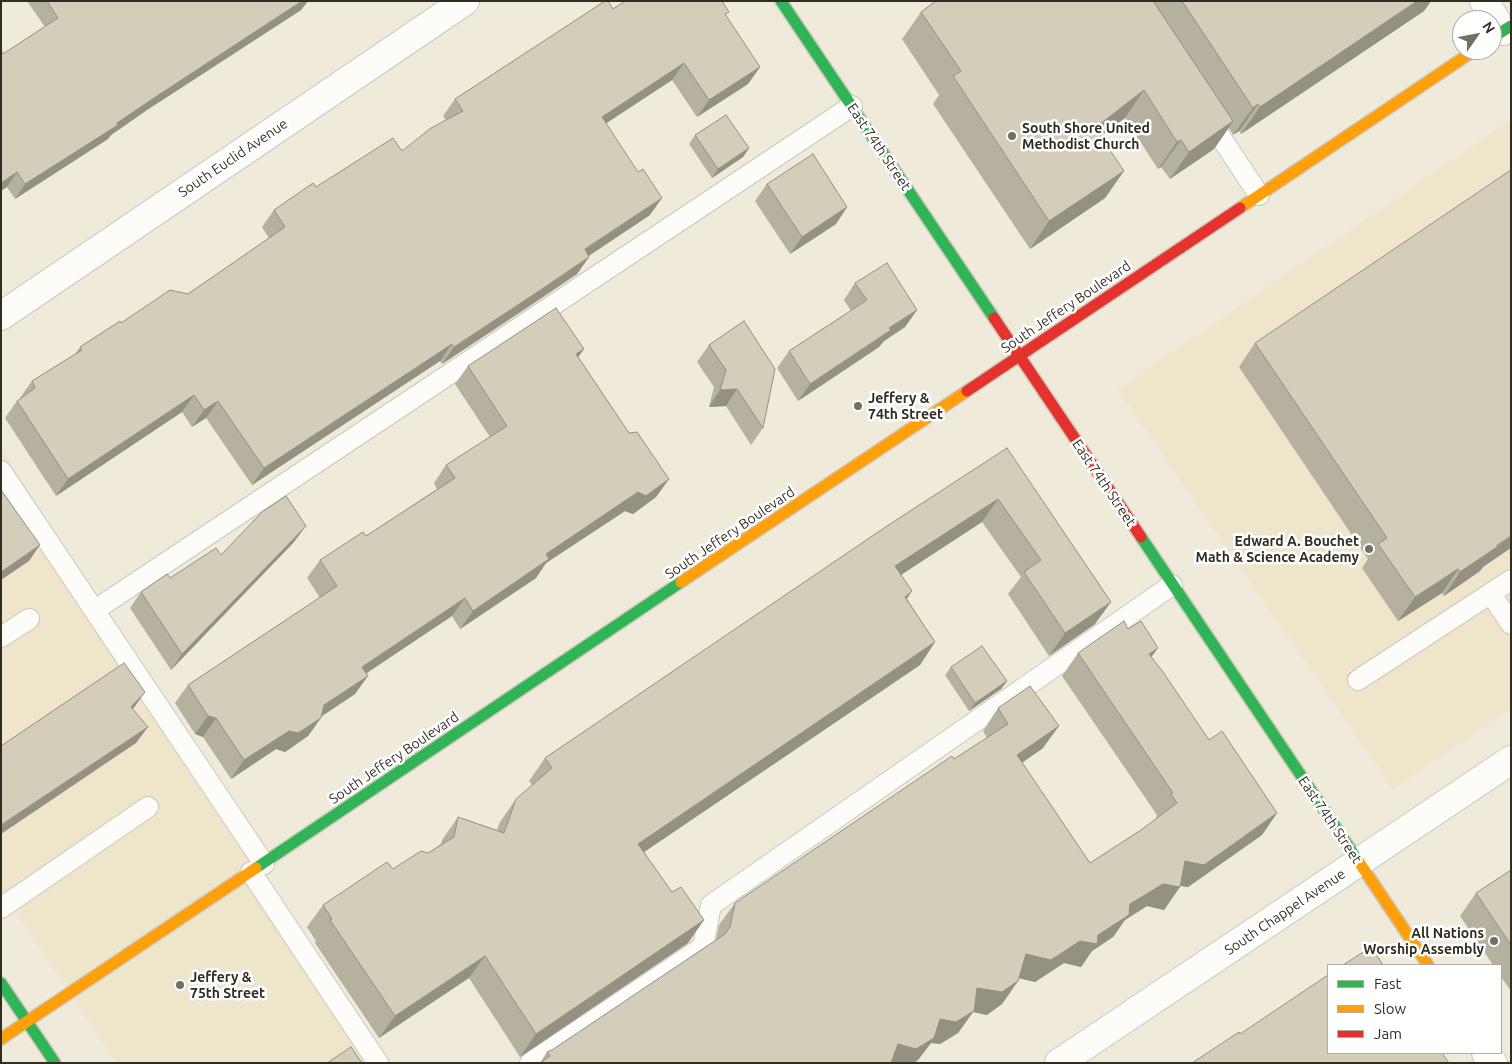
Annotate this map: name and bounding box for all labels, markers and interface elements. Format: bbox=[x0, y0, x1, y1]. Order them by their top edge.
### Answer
north arrow bbox=[1452, 10, 1502, 60]
text: N bbox=[1479, 19, 1498, 36]
street label: East 74th Street bbox=[844, 100, 914, 194]
street label: South Euclid Avenue bbox=[175, 115, 291, 201]
place label: South Shore United Methodist Church bbox=[1022, 120, 1150, 152]
marker: South Shore United Methodist Church bbox=[1006, 130, 1018, 142]
street label: South Jeffery Boulevard bbox=[998, 257, 1134, 357]
place label: Jeffery & 74th Street bbox=[868, 390, 943, 422]
marker: Jeffery & 74th Street bbox=[852, 400, 864, 412]
street label: East 74th Street bbox=[1069, 436, 1139, 530]
street label: South Jeffery Boulevard bbox=[662, 483, 798, 583]
place label: Edward A. Bouchet Math & Science Academy bbox=[1196, 533, 1359, 566]
marker: Edward A. Bouchet Math & Science Academy bbox=[1363, 543, 1375, 555]
street label: South Jeffery Boulevard bbox=[326, 708, 462, 808]
street label: East 74th Street bbox=[1295, 773, 1365, 867]
street label: South Chappel Avenue bbox=[1221, 865, 1349, 959]
place label: All Nations Worship Assembly bbox=[1363, 925, 1484, 958]
marker: All Nations Worship Assembly bbox=[1488, 935, 1500, 947]
legend bbox=[1327, 964, 1502, 1054]
place label: Jeffery & 75th Street bbox=[190, 969, 265, 1002]
text: Fast bbox=[1374, 975, 1401, 992]
marker: Jeffery & 75th Street bbox=[174, 979, 186, 991]
text: Slow bbox=[1374, 1000, 1406, 1017]
text: Jam bbox=[1374, 1025, 1402, 1042]

